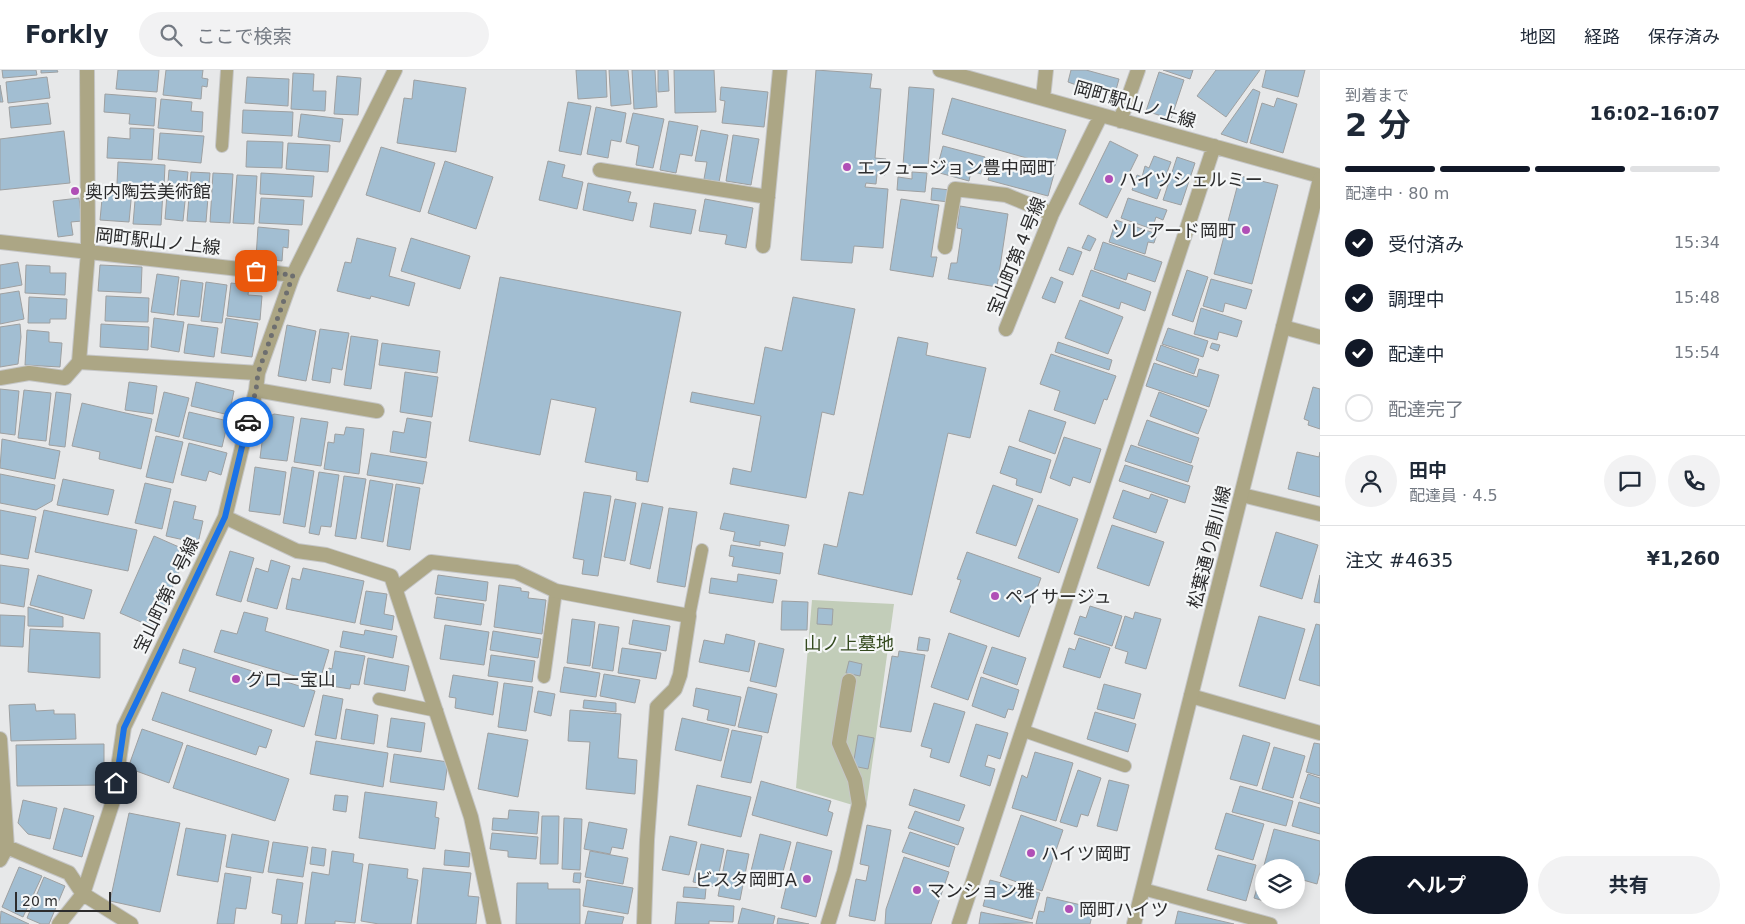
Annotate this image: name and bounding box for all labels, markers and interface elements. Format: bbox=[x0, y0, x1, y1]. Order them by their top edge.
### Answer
search box bbox=[139, 12, 489, 57]
text: Forkly bbox=[25, 21, 109, 49]
icon: search bbox=[157, 21, 185, 49]
text: ここで検索 bbox=[197, 25, 292, 47]
text: 地図 bbox=[1520, 26, 1556, 47]
text: 経路 bbox=[1584, 26, 1620, 47]
text: 保存済み bbox=[1648, 26, 1720, 47]
street label: 岡町駅山ノ上線 bbox=[1072, 77, 1198, 131]
text: 到着まで bbox=[1345, 86, 1409, 105]
text: 16:02–16:07 bbox=[1590, 102, 1720, 124]
text: 2 分 bbox=[1345, 106, 1410, 144]
place label: エフュージョン豊中岡町 bbox=[857, 157, 1055, 178]
marker: エフュージョン豊中岡町 bbox=[841, 161, 853, 173]
place label: ハイツシェルミー bbox=[1119, 169, 1263, 190]
marker: ハイツシェルミー bbox=[1103, 173, 1115, 185]
place label: 奥内陶芸美術館 bbox=[85, 181, 211, 202]
text: 配達中 · 80 m bbox=[1345, 184, 1449, 203]
marker: 奥内陶芸美術館 bbox=[69, 185, 81, 197]
street label: 宝山町第４号線 bbox=[983, 194, 1049, 318]
place label: ソレアード岡町 bbox=[1111, 220, 1236, 241]
street label: 岡町駅山ノ上線 bbox=[94, 224, 222, 258]
marker: ソレアード岡町 bbox=[1240, 224, 1252, 236]
icon: check bbox=[1345, 229, 1373, 257]
text: 受付済み bbox=[1388, 233, 1464, 255]
text: 15:34 bbox=[1674, 233, 1720, 252]
pin bbox=[235, 250, 277, 292]
icon: bag bbox=[242, 257, 270, 285]
icon: check bbox=[1345, 284, 1373, 312]
text: 調理中 bbox=[1388, 288, 1445, 310]
text: 15:48 bbox=[1674, 288, 1720, 307]
icon: check bbox=[1345, 339, 1373, 367]
text: 配達中 bbox=[1388, 343, 1445, 365]
text: 15:54 bbox=[1674, 343, 1720, 362]
courier bbox=[223, 397, 273, 447]
text: 配達完了 bbox=[1388, 398, 1464, 420]
icon: car bbox=[234, 408, 262, 436]
button: person bbox=[1345, 455, 1397, 507]
button: chat bbox=[1604, 455, 1656, 507]
button: phone bbox=[1668, 455, 1720, 507]
text: 田中 bbox=[1409, 459, 1447, 481]
street label: 松葉通り唐川線 bbox=[1184, 483, 1234, 611]
text: 配達員 · 4.5 bbox=[1409, 486, 1498, 505]
street label: 宝山町第６号線 bbox=[129, 534, 203, 656]
text: ¥1,260 bbox=[1647, 547, 1720, 569]
text: 注文 #4635 bbox=[1345, 549, 1453, 571]
place label: ペイサージュ bbox=[1005, 586, 1111, 607]
marker: ペイサージュ bbox=[989, 590, 1001, 602]
park label: 山ノ上墓地 bbox=[804, 633, 894, 654]
place label: グロー宝山 bbox=[246, 669, 336, 690]
marker: グロー宝山 bbox=[230, 673, 242, 685]
pin bbox=[95, 762, 137, 804]
icon: home bbox=[102, 769, 130, 797]
place label: ハイツ岡町 bbox=[1041, 843, 1131, 864]
marker: ハイツ岡町 bbox=[1025, 847, 1037, 859]
button: ヘルプ bbox=[1345, 856, 1528, 914]
button: 共有 bbox=[1538, 856, 1720, 914]
map controls bbox=[1255, 859, 1305, 909]
button: layers bbox=[1255, 859, 1305, 909]
place label: ビスタ岡町A bbox=[695, 869, 798, 890]
marker: ビスタ岡町A bbox=[801, 873, 813, 885]
place label: マンション雅 bbox=[927, 880, 1035, 901]
marker: マンション雅 bbox=[911, 884, 923, 896]
scale bar bbox=[15, 889, 111, 912]
text: 20 m bbox=[22, 893, 58, 909]
place label: 岡町ハイツ bbox=[1079, 899, 1169, 920]
marker: 岡町ハイツ bbox=[1063, 903, 1075, 915]

